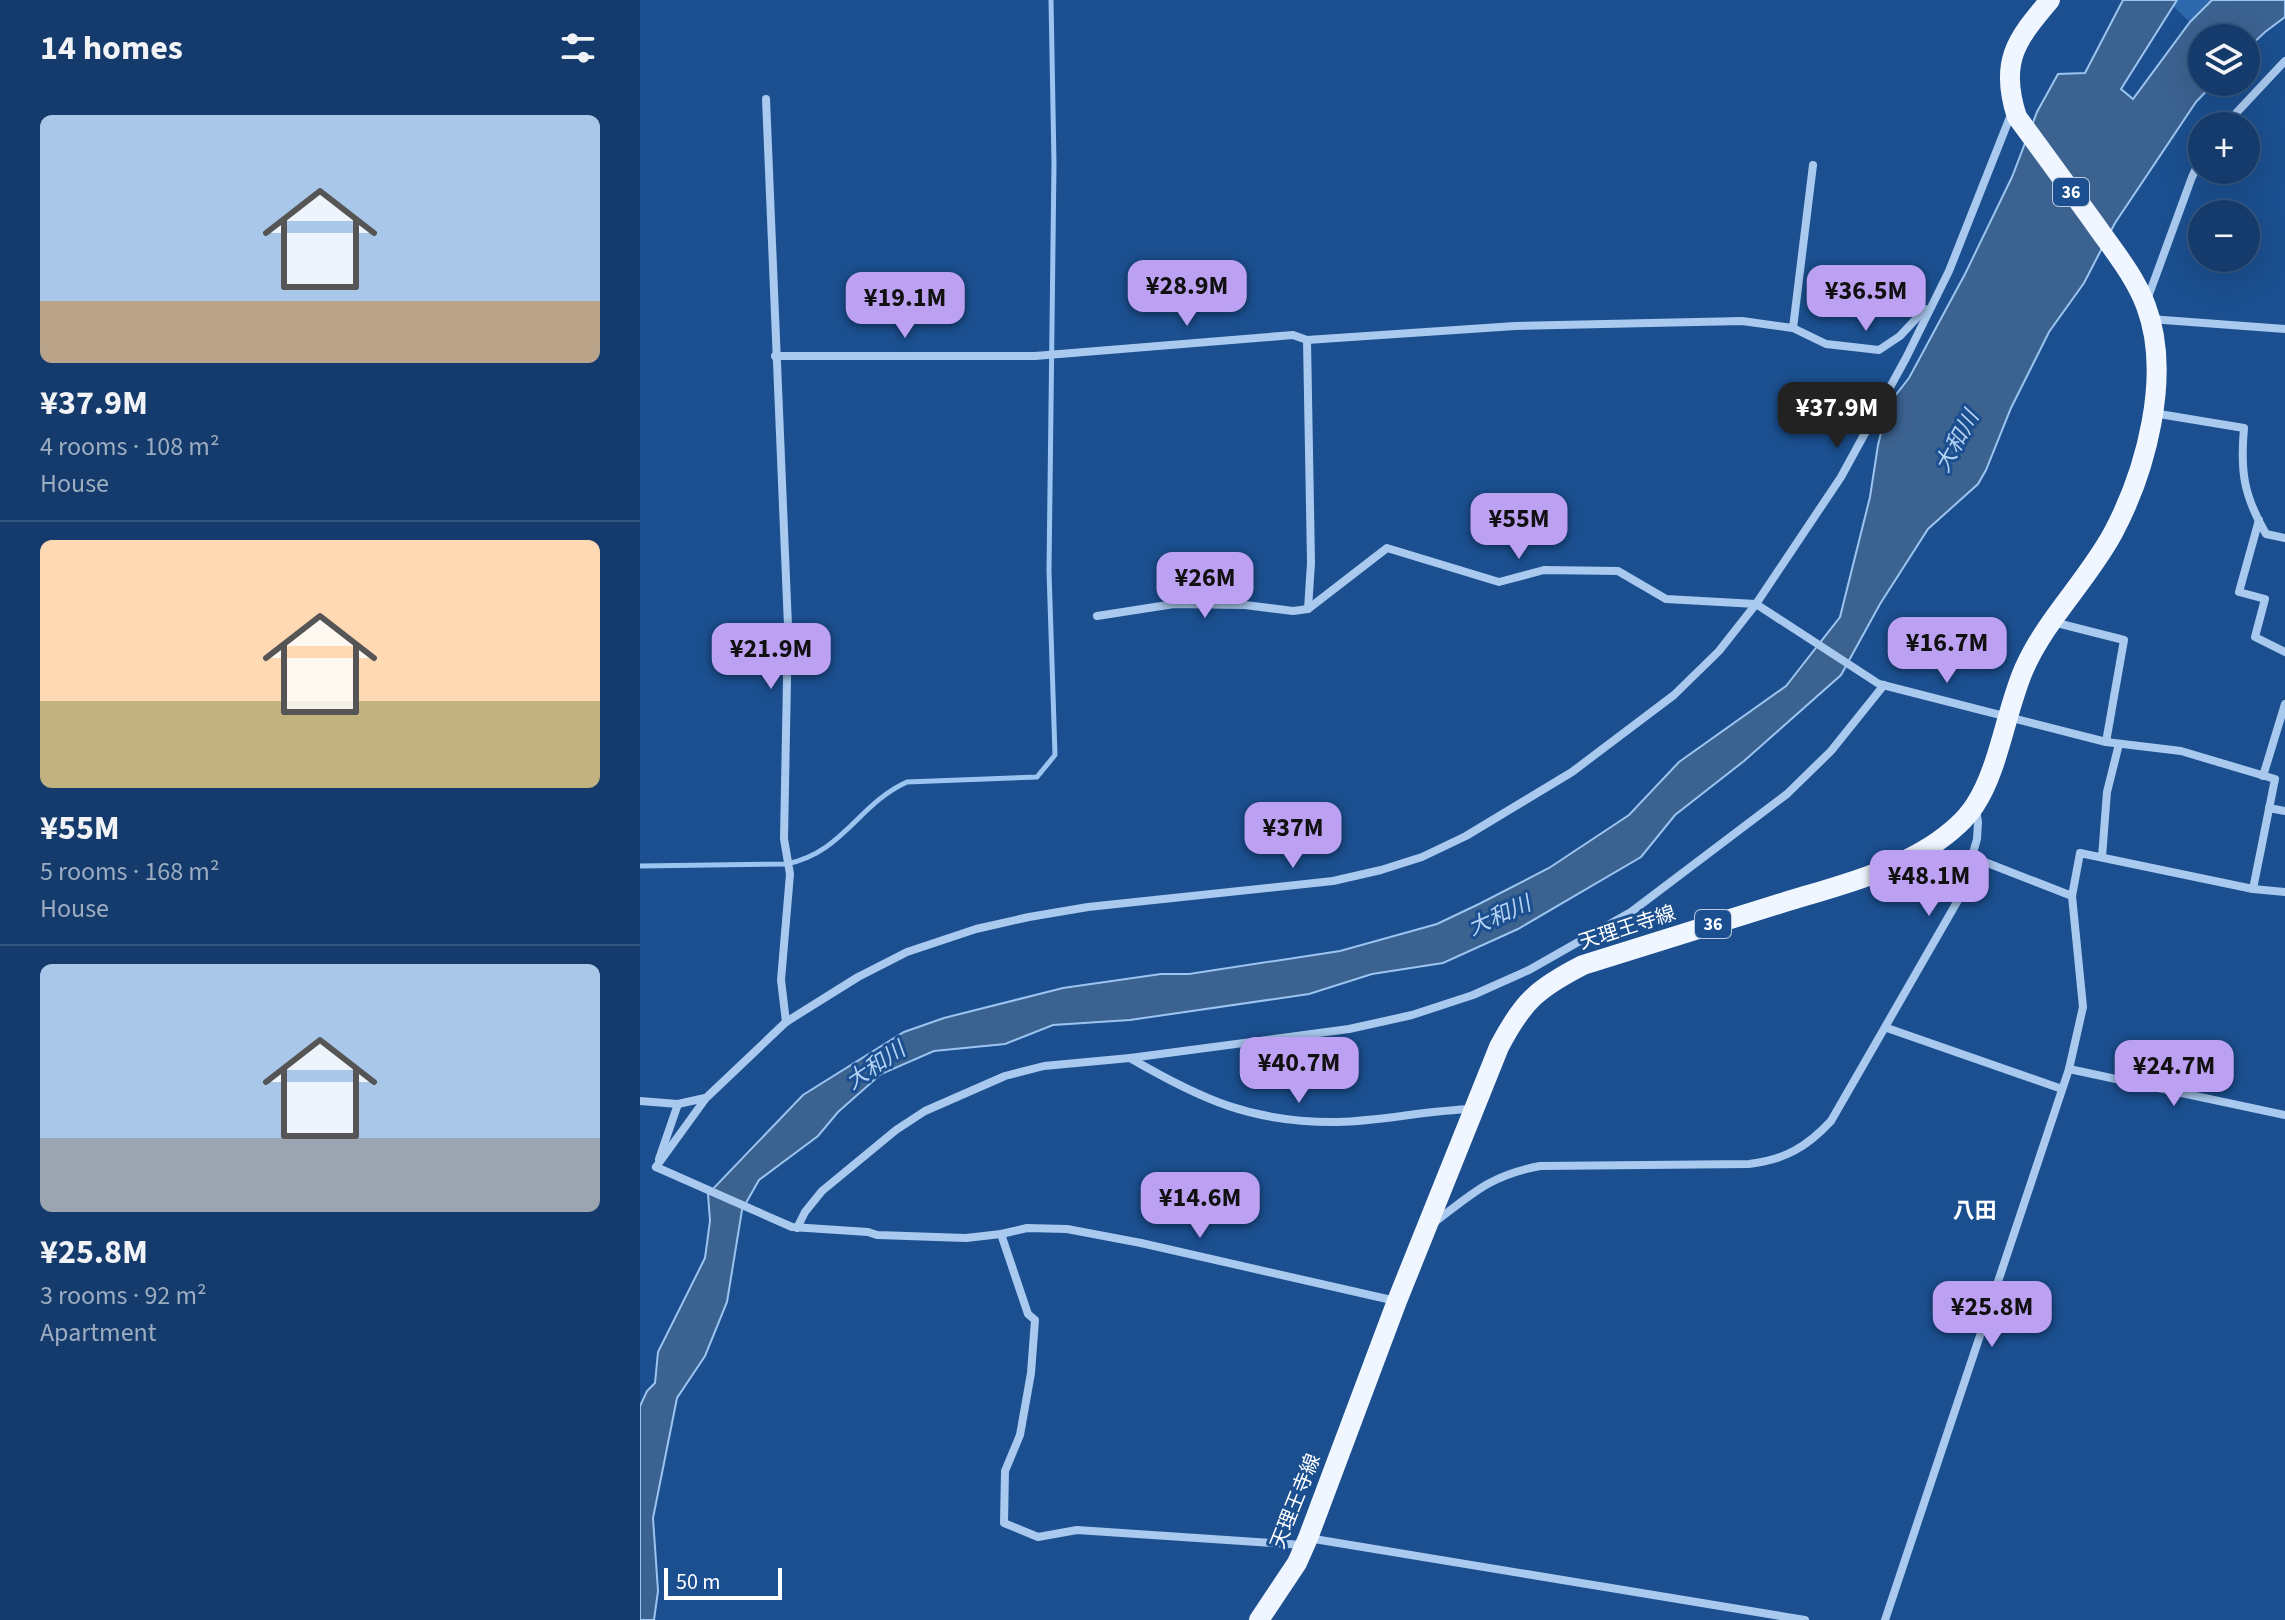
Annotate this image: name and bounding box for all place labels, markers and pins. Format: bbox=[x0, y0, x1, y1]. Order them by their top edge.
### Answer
pin: ¥28.9M bbox=[1122, 260, 1252, 328]
pin: ¥36.5M bbox=[1801, 265, 1931, 333]
pin: ¥19.1M bbox=[840, 272, 970, 340]
pin: ¥37.9M bbox=[1772, 382, 1902, 450]
pin: ¥55M bbox=[1472, 493, 1566, 561]
pin: ¥26M bbox=[1158, 552, 1252, 620]
pin: ¥16.7M bbox=[1882, 617, 2012, 685]
pin: ¥21.9M bbox=[706, 623, 836, 691]
pin: ¥37M bbox=[1246, 802, 1340, 870]
pin: ¥48.1M bbox=[1864, 850, 1994, 918]
pin: ¥40.7M bbox=[1234, 1037, 1364, 1105]
pin: ¥24.7M bbox=[2109, 1040, 2239, 1108]
pin: ¥14.6M bbox=[1135, 1172, 1265, 1240]
pin: ¥25.8M bbox=[1927, 1281, 2057, 1349]

